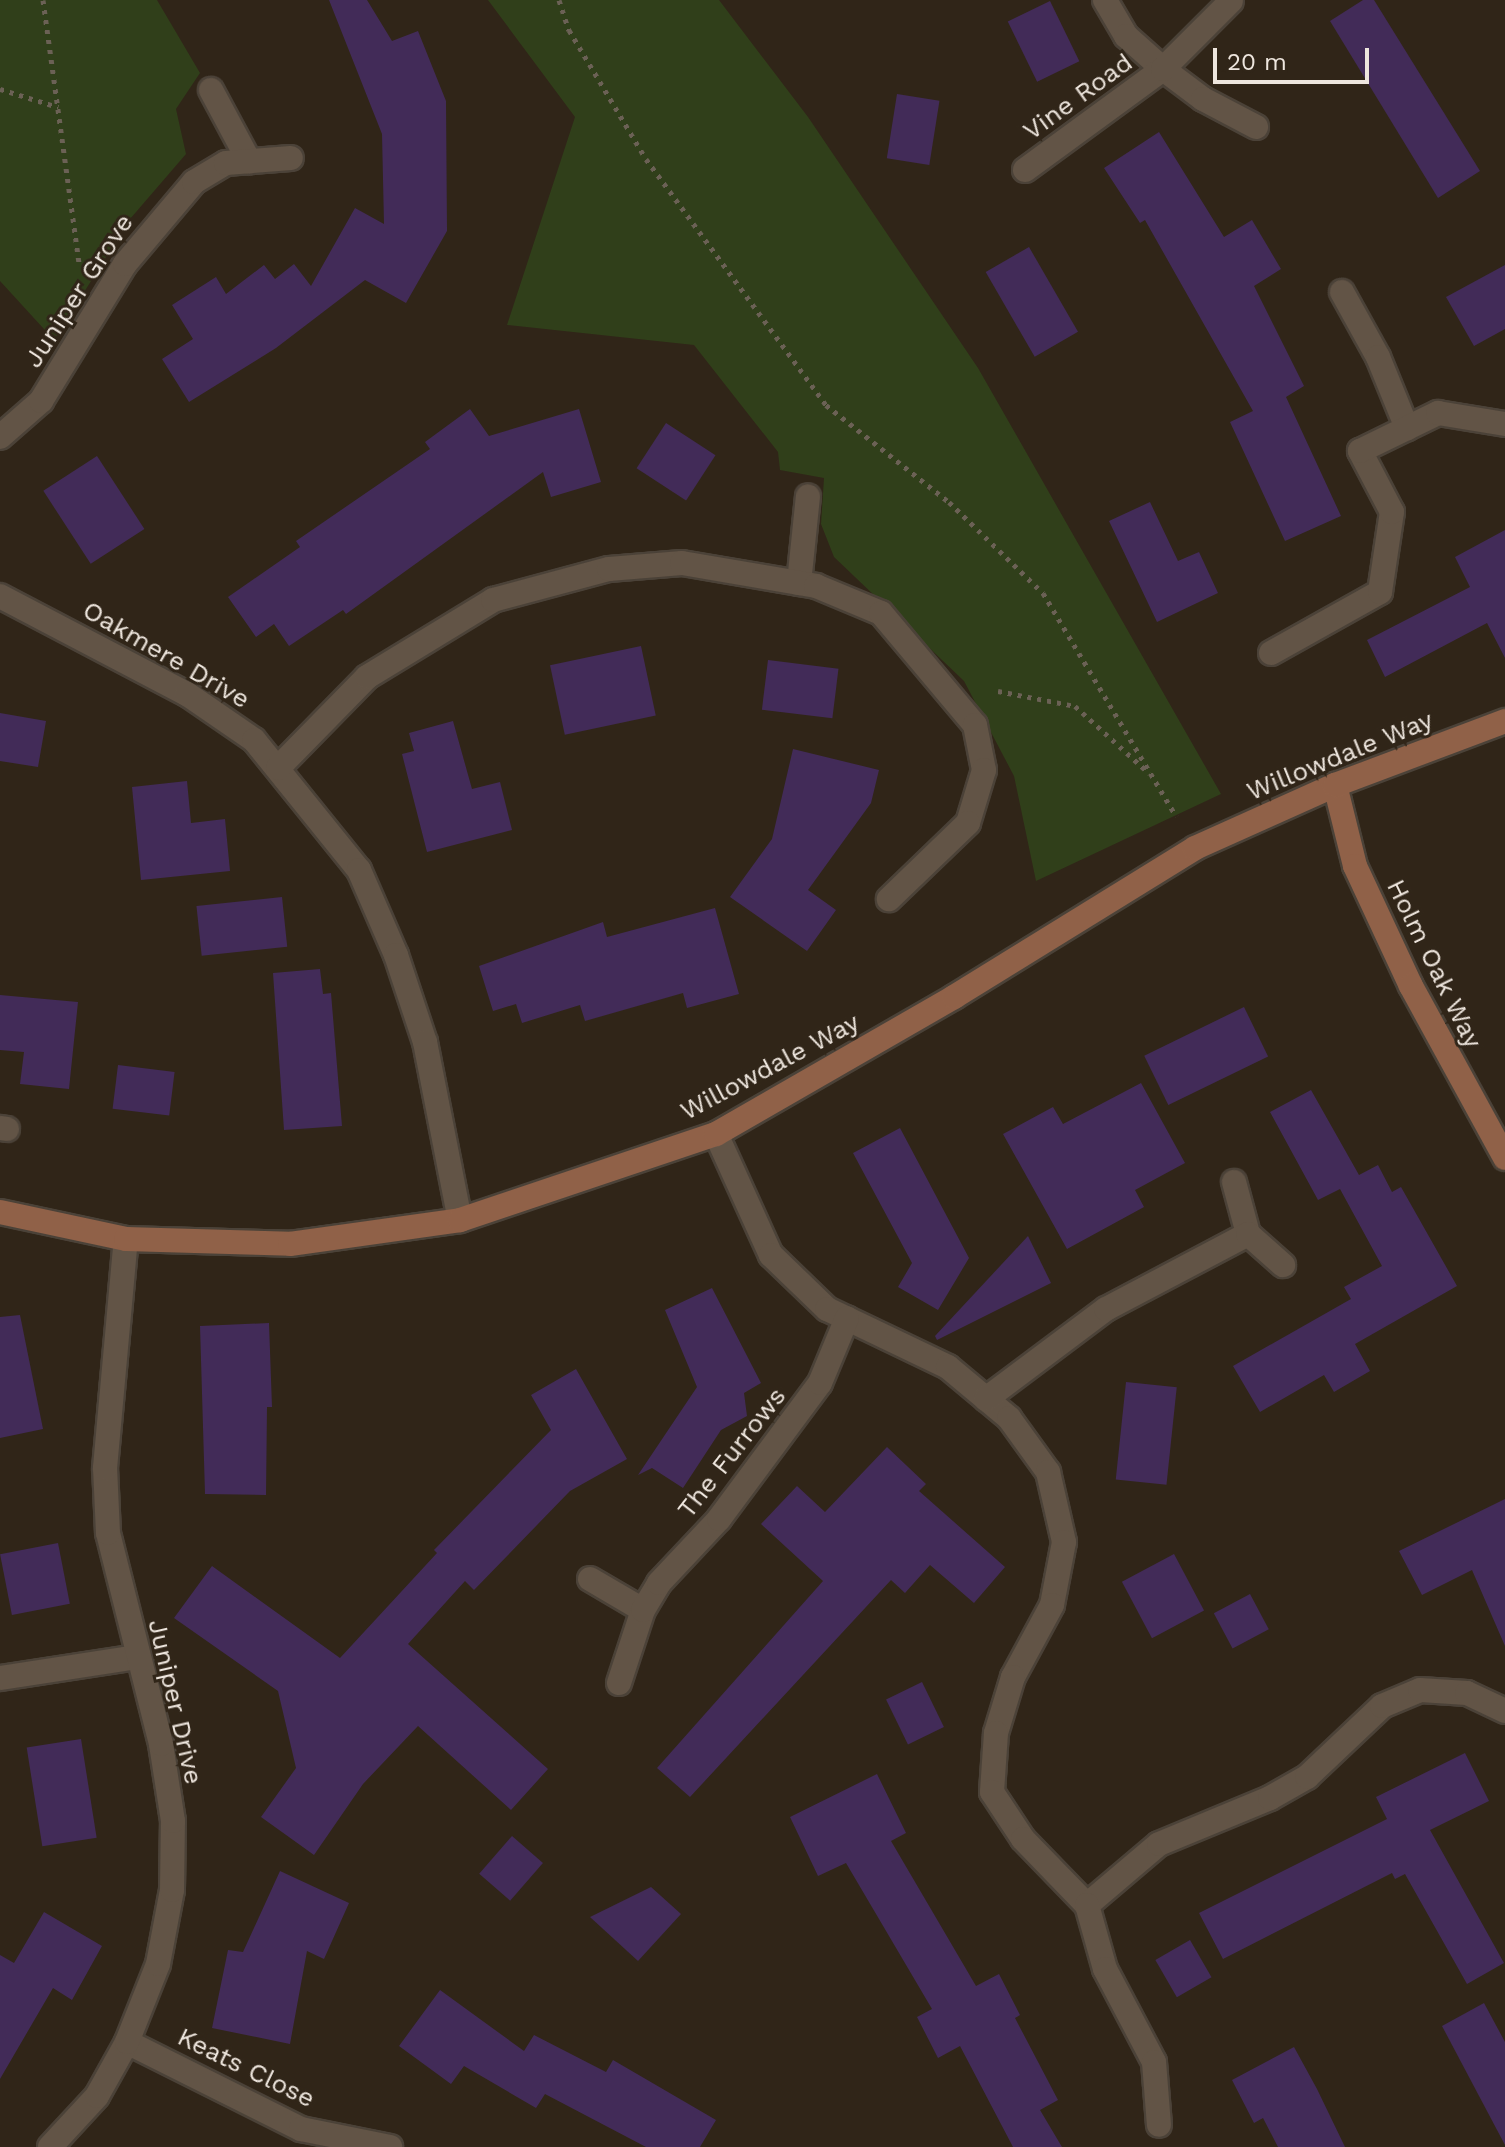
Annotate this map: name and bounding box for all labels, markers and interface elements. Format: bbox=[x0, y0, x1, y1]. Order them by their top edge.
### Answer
scale bar bbox=[1217, 32, 1373, 82]
street label: Vine Road bbox=[1017, 47, 1139, 147]
text: 20 m bbox=[1227, 48, 1287, 76]
street label: Juniper Grove bbox=[18, 208, 140, 374]
street label: Oakmere Drive bbox=[77, 595, 255, 715]
street label: Willowdale Way bbox=[1242, 704, 1438, 808]
street label: Holm Oak Way bbox=[1379, 874, 1489, 1054]
street label: Willowdale Way bbox=[675, 1007, 865, 1127]
street label: The Furrows bbox=[671, 1382, 793, 1524]
street label: Juniper Drive bbox=[141, 1616, 209, 1788]
street label: Keats Close bbox=[172, 2021, 320, 2115]

